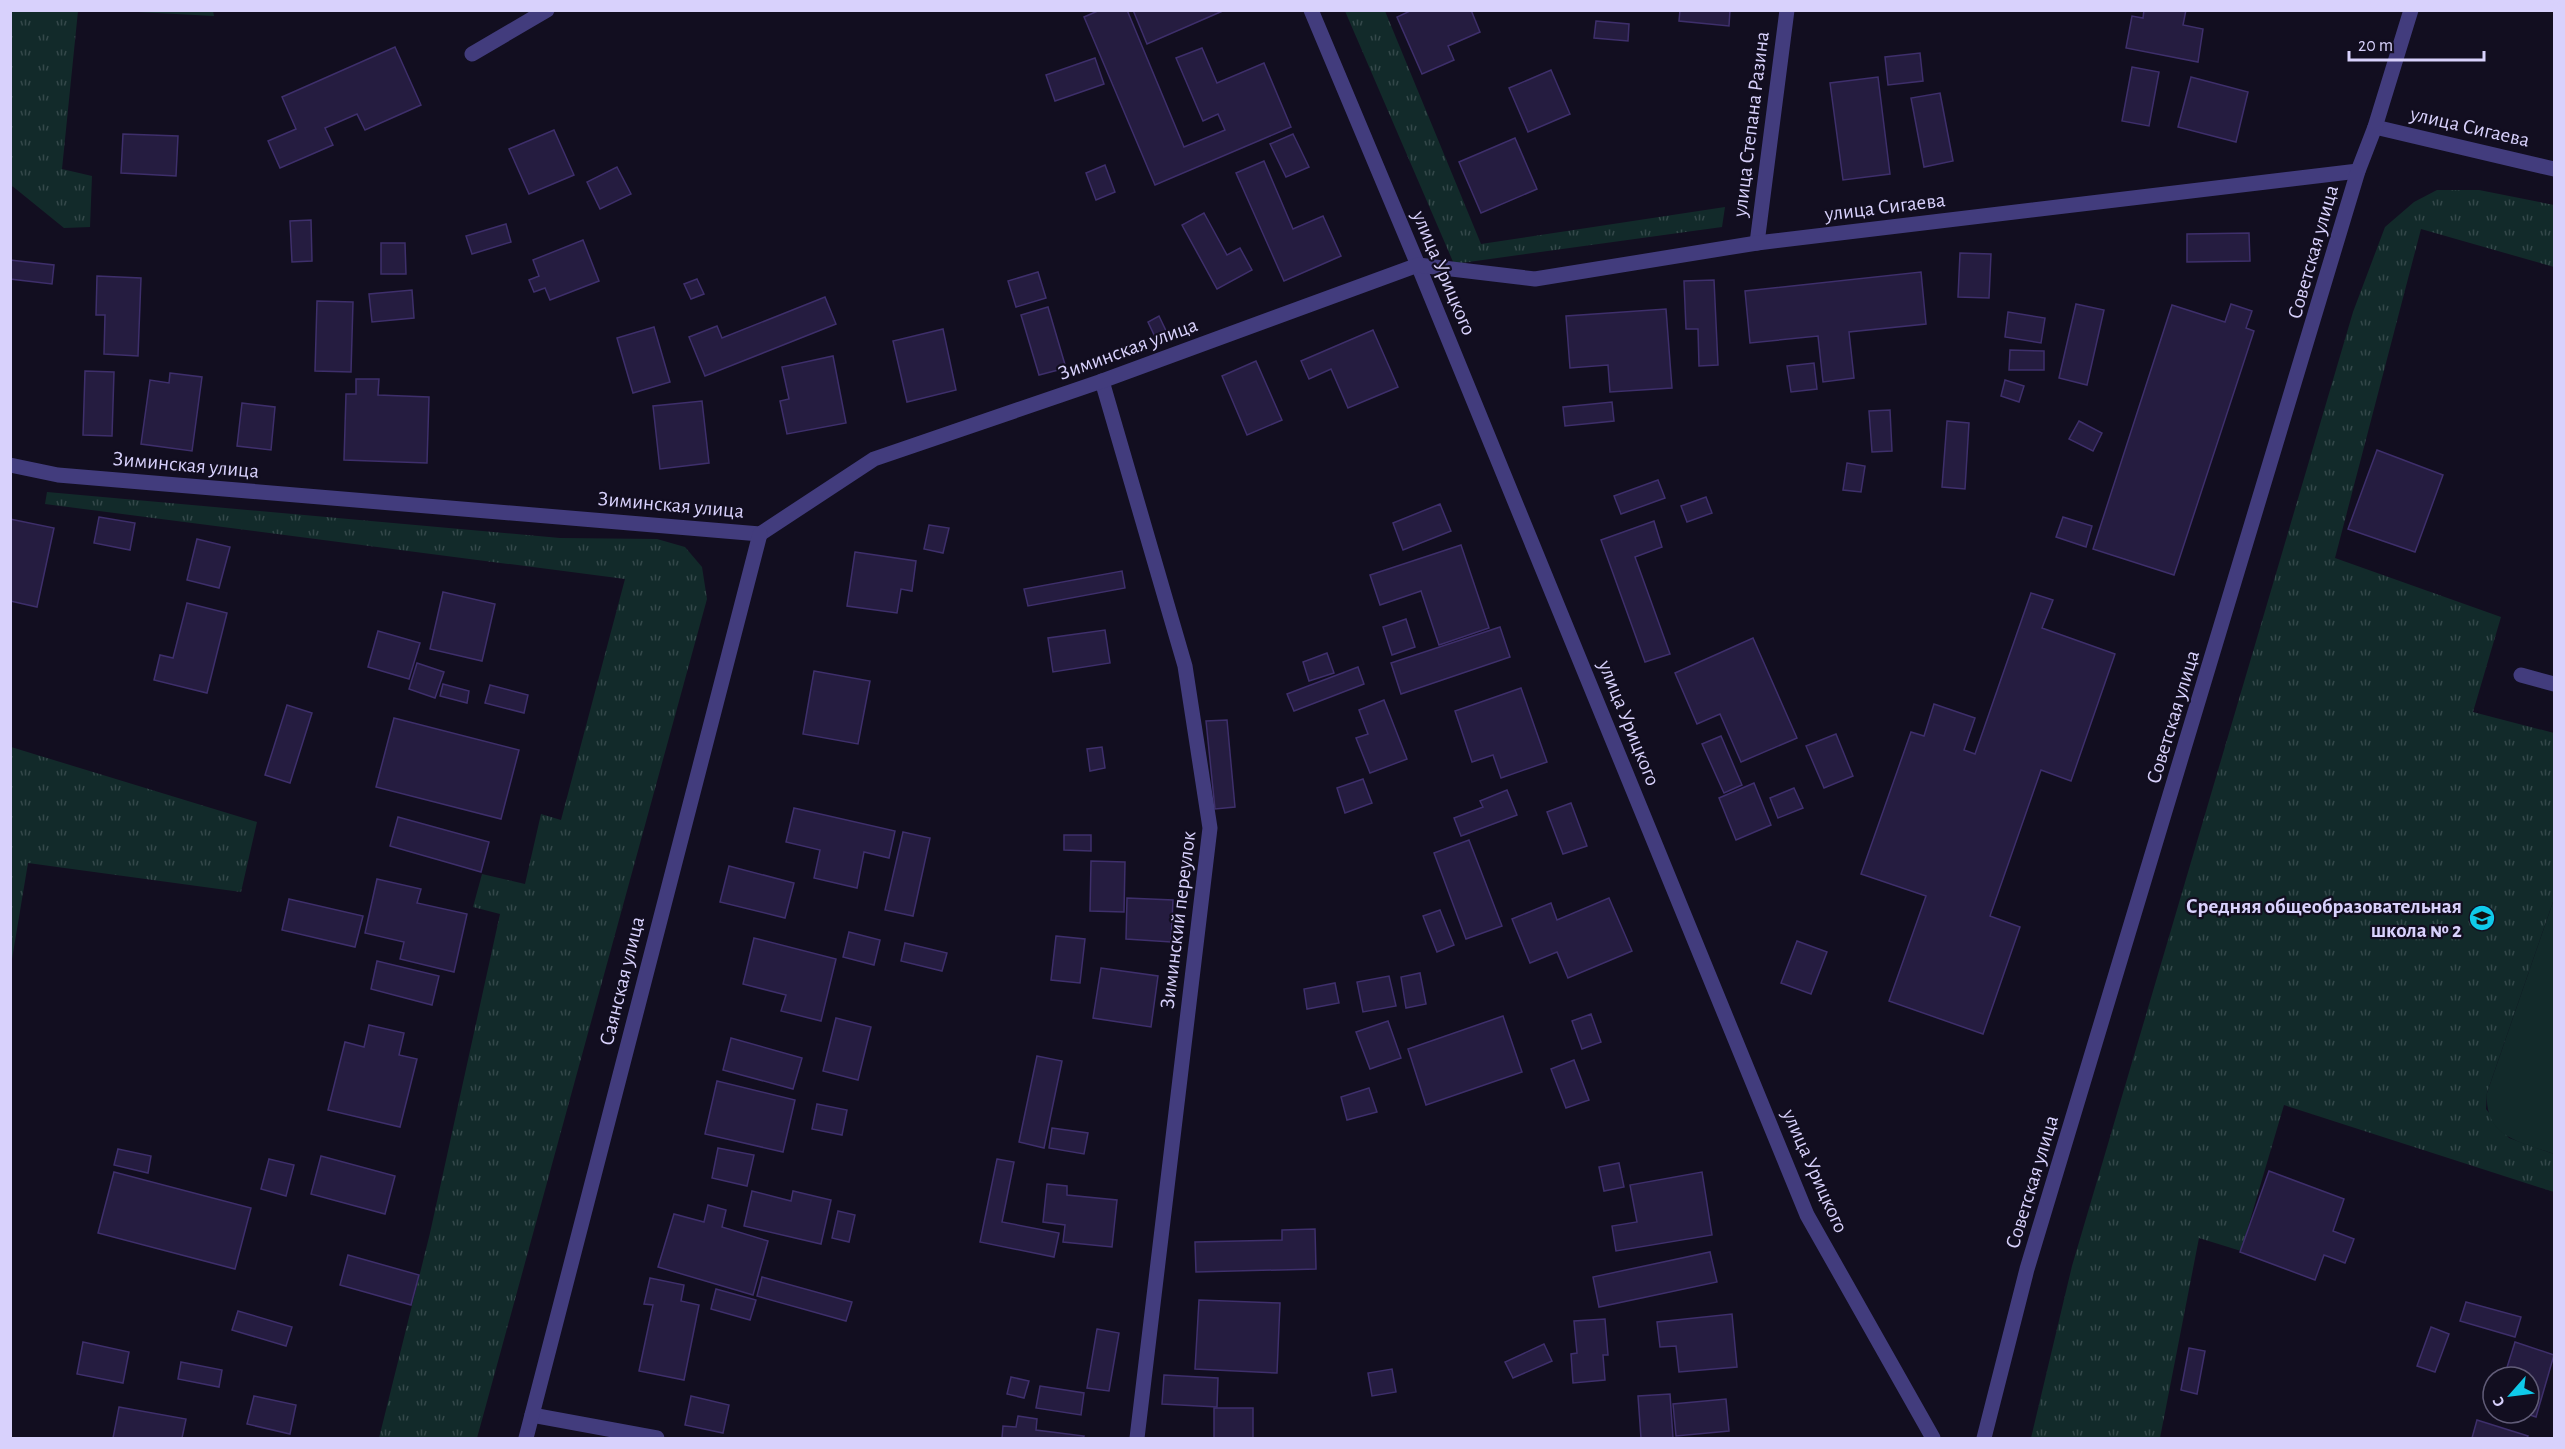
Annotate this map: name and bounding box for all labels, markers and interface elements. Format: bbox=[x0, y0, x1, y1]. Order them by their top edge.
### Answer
scale bar bbox=[2349, 24, 2484, 62]
street label: улица Степана Разина bbox=[1729, 30, 1773, 219]
text: 20 m bbox=[2358, 37, 2393, 55]
street label: улица Сигаева bbox=[2407, 103, 2532, 151]
street label: Советская улица bbox=[2284, 182, 2342, 321]
street label: улица Сигаева bbox=[1822, 189, 1947, 225]
street label: улица Урицкого bbox=[1408, 207, 1480, 338]
street label: Зиминская улица bbox=[1055, 314, 1201, 384]
street label: Зиминская улица bbox=[112, 448, 260, 482]
street label: Зиминская улица bbox=[597, 488, 745, 522]
street label: Советская улица bbox=[2143, 647, 2203, 786]
street label: улица Урицкого bbox=[1594, 657, 1664, 789]
street label: Зиминский переулок bbox=[1157, 830, 1199, 1010]
place label: Средняя общеобразовательная школа № 2 bbox=[2186, 896, 2462, 941]
school or university icon: Средняя общеобразовательная школа № 2 bbox=[2467, 903, 2497, 933]
street label: Саянская улица bbox=[596, 914, 648, 1048]
street label: улица Урицкого bbox=[1778, 1105, 1852, 1236]
street label: Советская улица bbox=[2002, 1112, 2062, 1251]
north arrow bbox=[2481, 1365, 2541, 1425]
text: С bbox=[2489, 1394, 2508, 1409]

